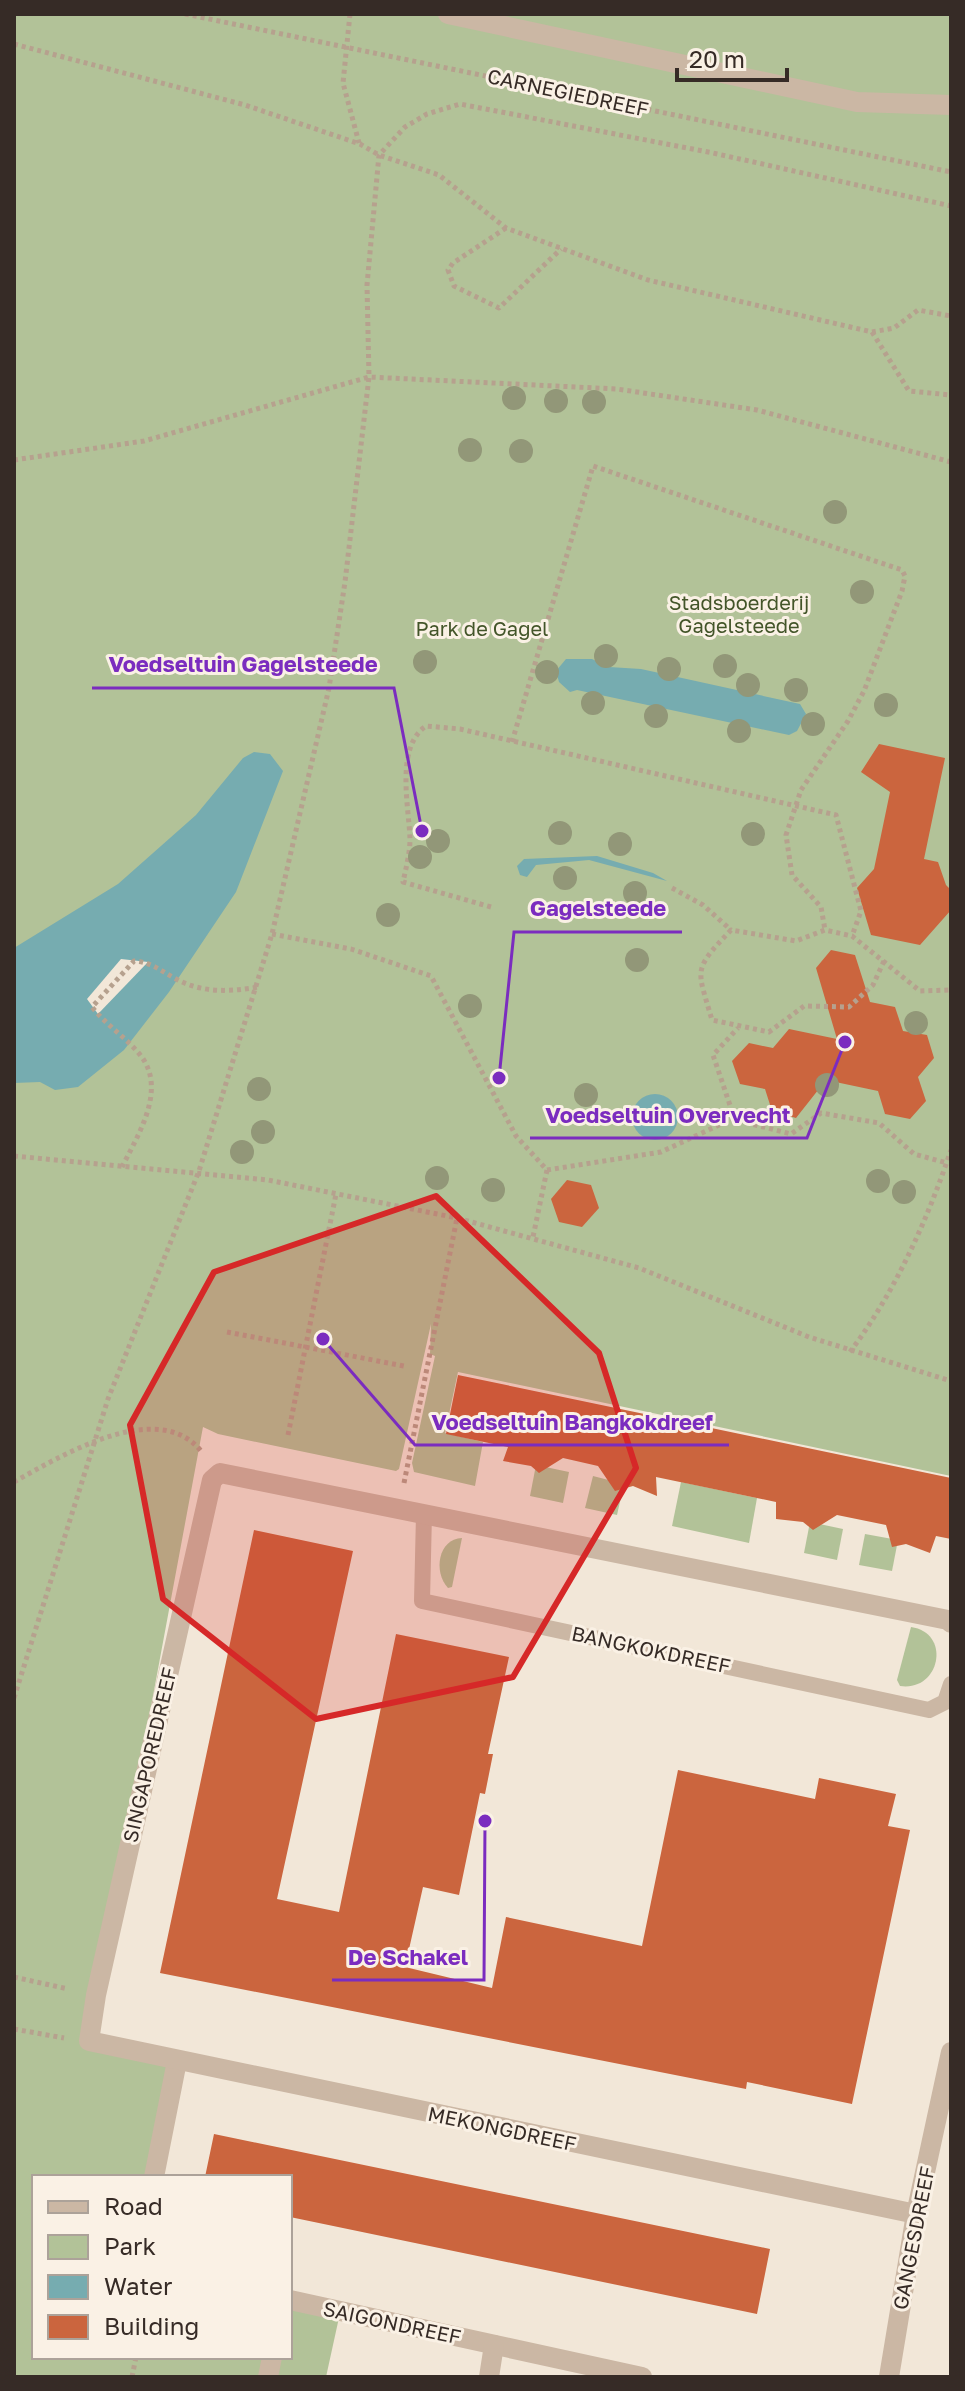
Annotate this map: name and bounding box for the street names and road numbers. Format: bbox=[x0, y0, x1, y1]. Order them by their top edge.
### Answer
street label: CARNEGIEDREEF bbox=[486, 63, 651, 121]
street label: BANGKOKDREEF bbox=[570, 1620, 733, 1678]
street label: SINGAPOREDREEF bbox=[117, 1665, 181, 1845]
street label: MEKONGDREEF bbox=[426, 2101, 578, 2155]
street label: GANGESDREEF bbox=[887, 2164, 939, 2311]
street label: SAIGONDREEF bbox=[321, 2296, 463, 2348]

